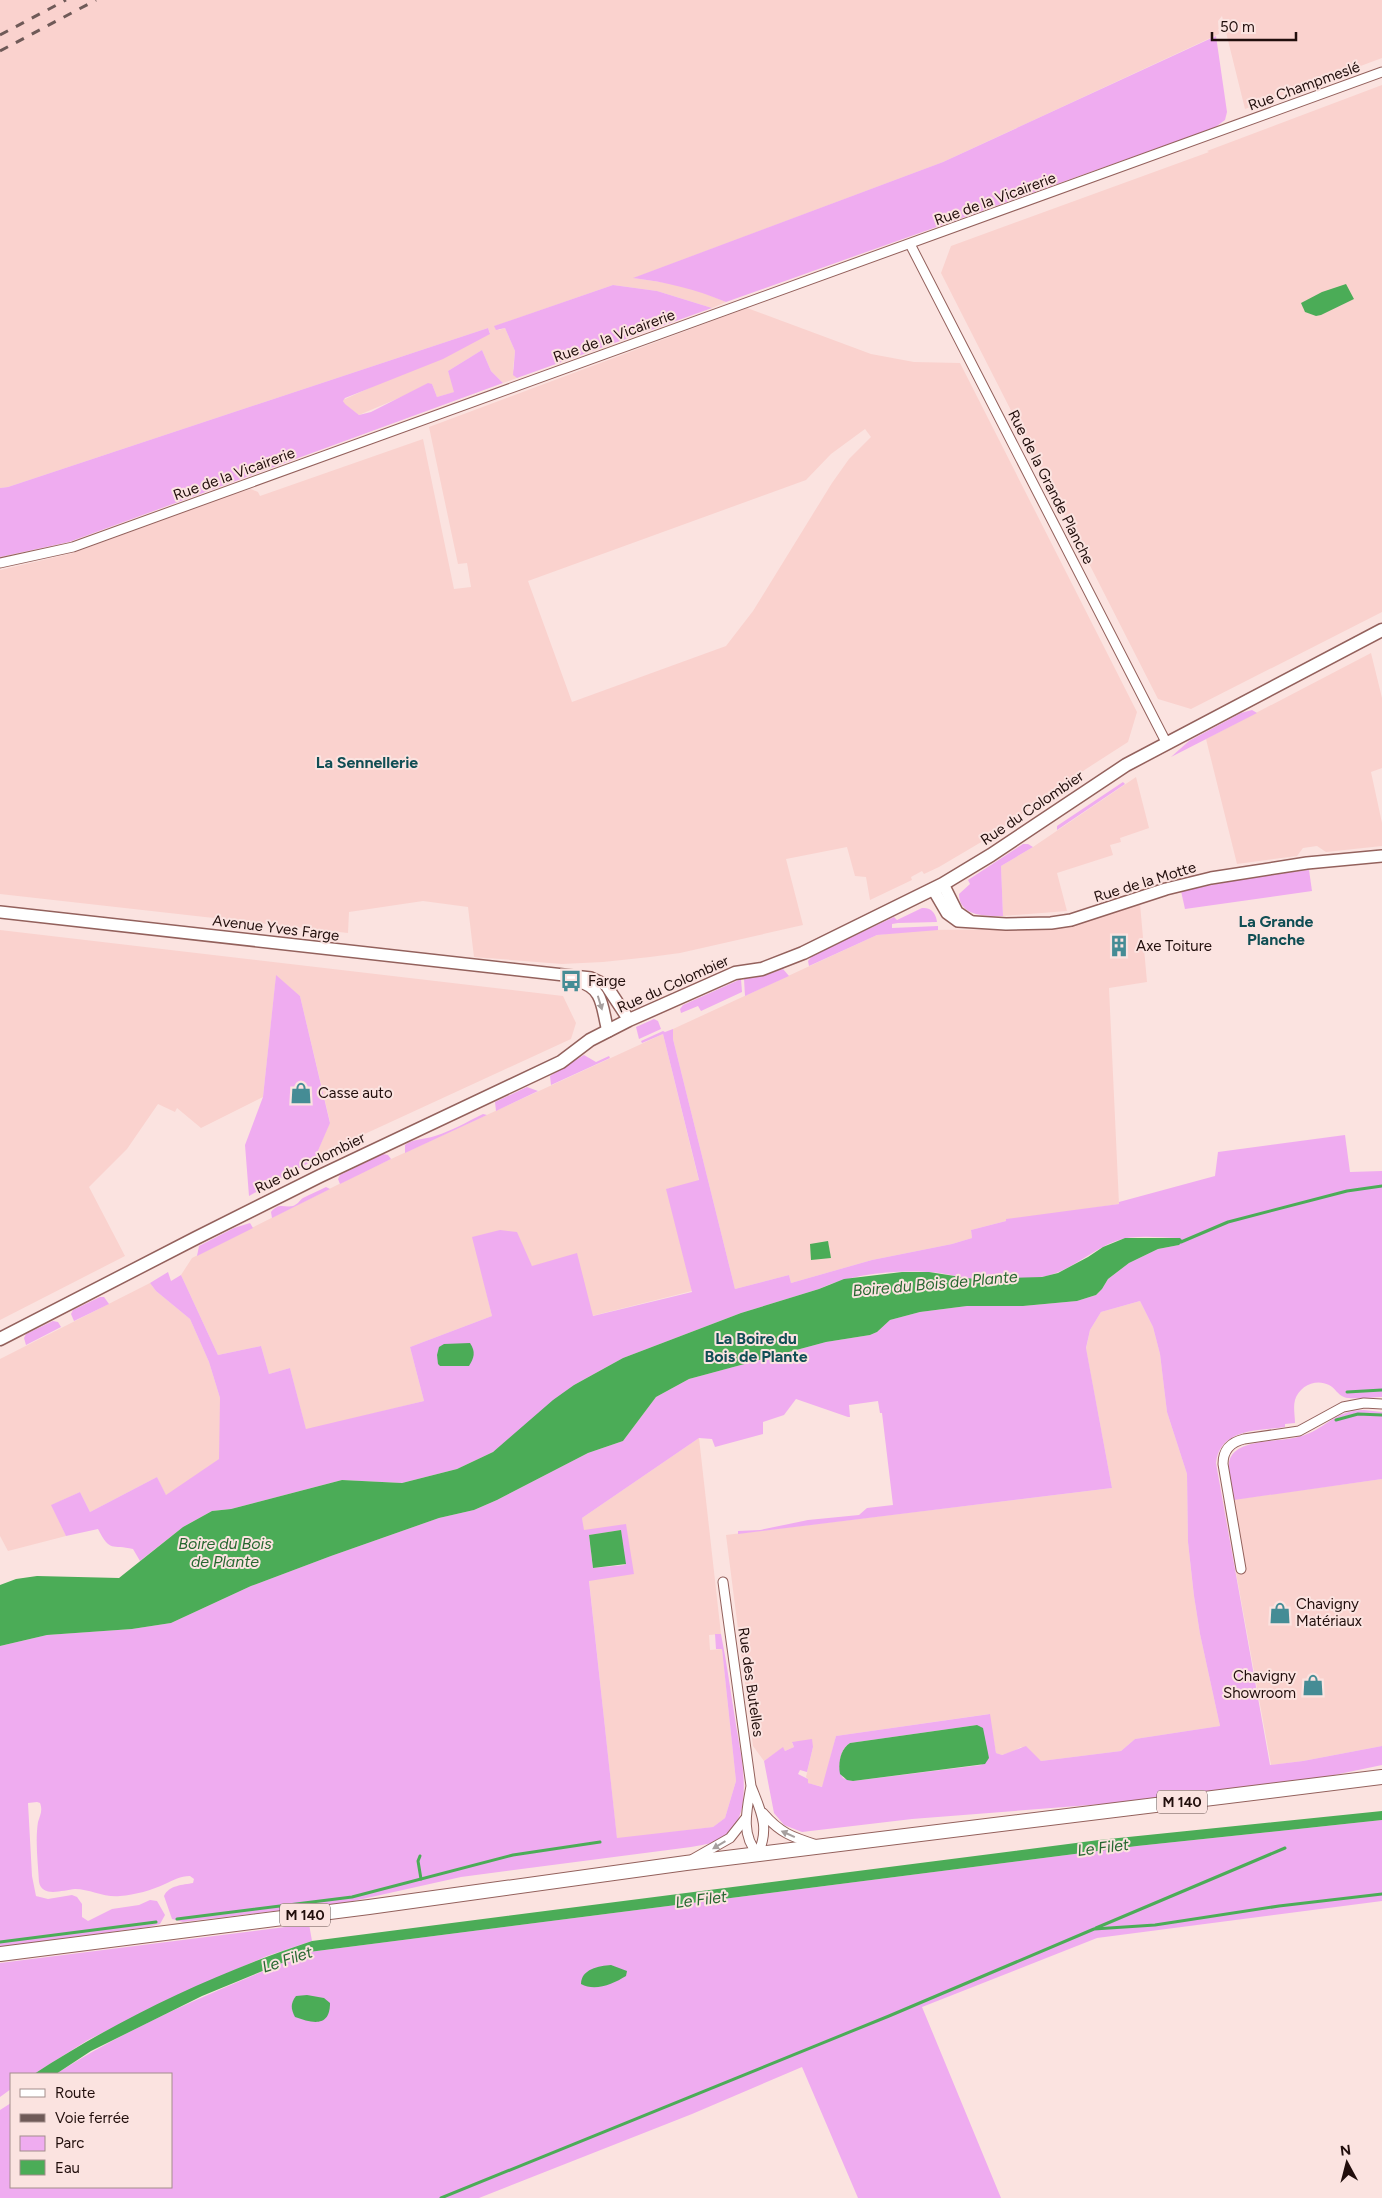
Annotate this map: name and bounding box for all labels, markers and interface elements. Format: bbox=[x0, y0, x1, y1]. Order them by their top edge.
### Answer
scale bar bbox=[1212, 10, 1296, 42]
text: 50 m bbox=[1220, 18, 1255, 36]
street label: Rue Champmeslé bbox=[1246, 57, 1362, 115]
street label: Rue de la Vicairerie bbox=[932, 169, 1058, 229]
street label: Rue de la Vicairerie bbox=[551, 306, 677, 366]
street label: Rue de la Grande Planche bbox=[1004, 407, 1098, 567]
street label: Rue de la Vicairerie bbox=[171, 444, 297, 504]
district label: La Sennellerie bbox=[316, 753, 418, 772]
street label: Rue du Colombier bbox=[977, 767, 1087, 849]
street label: Rue de la Motte bbox=[1092, 858, 1198, 906]
street label: Avenue Yves Farge bbox=[212, 911, 340, 945]
district label: La Grande Planche bbox=[1239, 912, 1314, 949]
building icon: Axe Toiture bbox=[1106, 933, 1132, 959]
place label: Axe Toiture bbox=[1136, 937, 1212, 955]
street label: Rue du Colombier bbox=[614, 951, 732, 1017]
bus stop icon: Farge bbox=[558, 968, 584, 994]
place label: Farge bbox=[588, 972, 626, 990]
one-way arrow bbox=[597, 995, 605, 1010]
shop icon: Casse auto bbox=[288, 1080, 314, 1106]
place label: Casse auto bbox=[318, 1084, 393, 1102]
street label: Rue du Colombier bbox=[252, 1129, 368, 1197]
water label: Boire du Bois de Plante bbox=[852, 1267, 1019, 1300]
district label: La Boire du Bois de Plante bbox=[704, 1329, 808, 1366]
water label: Boire du Bois de Plante bbox=[178, 1534, 272, 1571]
place label: Chavigny Matériaux bbox=[1296, 1595, 1362, 1630]
shop icon: Chavigny Matériaux bbox=[1267, 1600, 1293, 1626]
street label: Rue des Butelles bbox=[734, 1626, 768, 1738]
place label: Chavigny Showroom bbox=[1223, 1667, 1296, 1702]
shop icon: Chavigny Showroom bbox=[1300, 1672, 1326, 1698]
road number: M 140 bbox=[1157, 1790, 1207, 1814]
one-way arrow bbox=[780, 1830, 795, 1839]
water label: Le Filet bbox=[1076, 1835, 1131, 1860]
one-way arrow bbox=[712, 1840, 726, 1849]
water label: Le Filet bbox=[674, 1887, 729, 1912]
road number: M 140 bbox=[280, 1904, 330, 1926]
water label: Le Filet bbox=[260, 1942, 316, 1977]
legend bbox=[10, 2073, 172, 2188]
text: Route bbox=[55, 2084, 95, 2102]
text: Voie ferrée bbox=[55, 2109, 129, 2127]
text: Parc bbox=[55, 2134, 84, 2152]
north arrow bbox=[1322, 2138, 1372, 2188]
text: N bbox=[1339, 2141, 1352, 2160]
text: Eau bbox=[55, 2159, 80, 2177]

